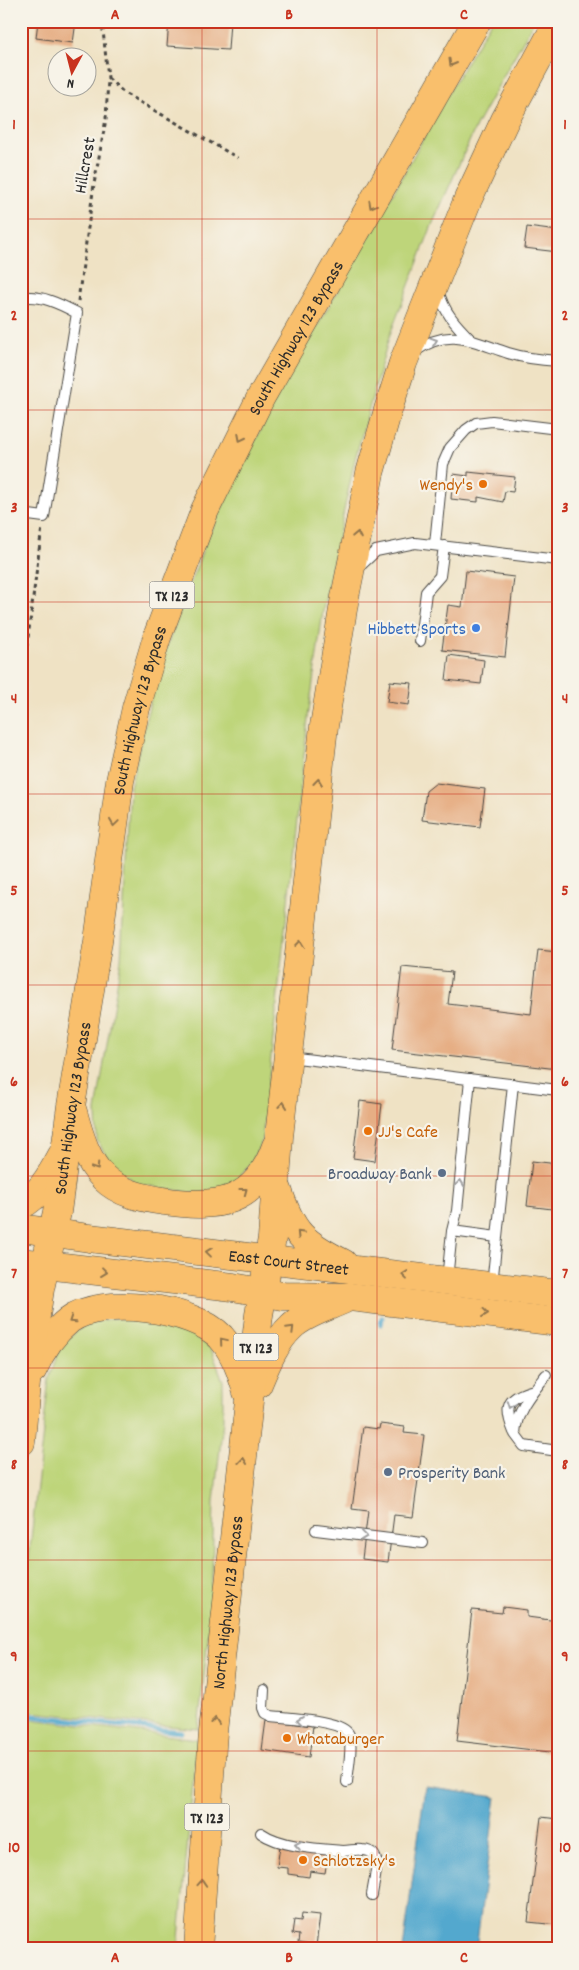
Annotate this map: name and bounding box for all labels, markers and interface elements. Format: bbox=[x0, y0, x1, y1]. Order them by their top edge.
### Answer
text: A bbox=[111, 4, 120, 27]
text: B bbox=[285, 4, 293, 27]
text: C bbox=[460, 4, 468, 27]
north arrow bbox=[48, 48, 98, 98]
one-way arrow bbox=[448, 58, 458, 67]
text: N bbox=[66, 73, 75, 93]
text: 1 bbox=[12, 114, 16, 137]
text: 1 bbox=[563, 114, 567, 137]
street label: Hillcrest bbox=[69, 135, 104, 196]
one-way arrow bbox=[368, 199, 378, 208]
street label: South Highway 123 Bypass bbox=[244, 257, 352, 420]
text: 2 bbox=[11, 305, 18, 328]
text: 2 bbox=[562, 305, 569, 328]
one-way arrow bbox=[429, 337, 437, 347]
one-way arrow bbox=[237, 433, 247, 442]
place label: Wendy's bbox=[420, 474, 473, 499]
marker: Wendy's bbox=[477, 478, 489, 490]
text: 3 bbox=[10, 497, 18, 520]
text: 3 bbox=[561, 497, 569, 520]
one-way arrow bbox=[351, 531, 362, 540]
road number: TX 123 bbox=[150, 582, 194, 608]
place label: Hibbett Sports bbox=[367, 618, 466, 643]
street label: South Highway 123 Bypass bbox=[108, 622, 175, 797]
marker: Hibbett Sports bbox=[470, 622, 482, 634]
text: 4 bbox=[11, 688, 17, 711]
text: 4 bbox=[562, 688, 568, 711]
one-way arrow bbox=[312, 778, 323, 786]
one-way arrow bbox=[109, 819, 120, 827]
text: 5 bbox=[10, 880, 18, 903]
text: 5 bbox=[561, 880, 569, 903]
one-way arrow bbox=[294, 940, 305, 948]
street label: South Highway 123 Bypass bbox=[49, 1020, 100, 1197]
text: 6 bbox=[10, 1071, 18, 1094]
text: 6 bbox=[561, 1071, 569, 1094]
one-way arrow bbox=[277, 1101, 288, 1109]
place label: JJ's Cafe bbox=[378, 1121, 438, 1146]
marker: JJ's Cafe bbox=[362, 1125, 374, 1137]
one-way arrow bbox=[90, 1161, 99, 1171]
place label: Broadway Bank bbox=[328, 1163, 432, 1188]
marker: Broadway Bank bbox=[436, 1167, 448, 1179]
one-way arrow bbox=[454, 1179, 465, 1187]
one-way arrow bbox=[238, 1188, 248, 1197]
one-way arrow bbox=[297, 1231, 306, 1240]
street label: East Court Street bbox=[227, 1245, 350, 1284]
one-way arrow bbox=[205, 1247, 213, 1258]
text: 7 bbox=[11, 1263, 17, 1286]
text: 7 bbox=[562, 1263, 568, 1286]
one-way arrow bbox=[101, 1266, 109, 1277]
one-way arrow bbox=[401, 1270, 409, 1281]
one-way arrow bbox=[482, 1307, 490, 1318]
one-way arrow bbox=[69, 1313, 78, 1323]
one-way arrow bbox=[285, 1326, 294, 1335]
road number: TX 123 bbox=[234, 1334, 278, 1360]
one-way arrow bbox=[220, 1338, 229, 1347]
one-way arrow bbox=[507, 1400, 517, 1409]
text: 8 bbox=[11, 1454, 18, 1477]
text: 8 bbox=[562, 1454, 569, 1477]
one-way arrow bbox=[238, 1457, 249, 1465]
place label: Prosperity Bank bbox=[398, 1462, 505, 1487]
marker: Prosperity Bank bbox=[382, 1466, 394, 1478]
street label: North Highway 123 Bypass bbox=[208, 1514, 251, 1691]
one-way arrow bbox=[360, 1530, 368, 1541]
text: 9 bbox=[10, 1646, 18, 1669]
text: 9 bbox=[561, 1646, 569, 1669]
one-way arrow bbox=[296, 1715, 304, 1726]
one-way arrow bbox=[209, 1716, 220, 1724]
place label: Whataburger bbox=[297, 1728, 384, 1753]
marker: Whataburger bbox=[281, 1732, 293, 1744]
road number: TX 123 bbox=[184, 1804, 230, 1830]
text: 10 bbox=[8, 1837, 20, 1860]
text: 10 bbox=[559, 1837, 571, 1860]
one-way arrow bbox=[294, 1841, 302, 1851]
place label: Schlotzsky's bbox=[313, 1850, 396, 1875]
marker: Schlotzsky's bbox=[297, 1854, 309, 1866]
one-way arrow bbox=[196, 1878, 207, 1886]
text: A bbox=[111, 1947, 120, 1970]
text: B bbox=[285, 1947, 293, 1970]
text: C bbox=[460, 1947, 468, 1970]

